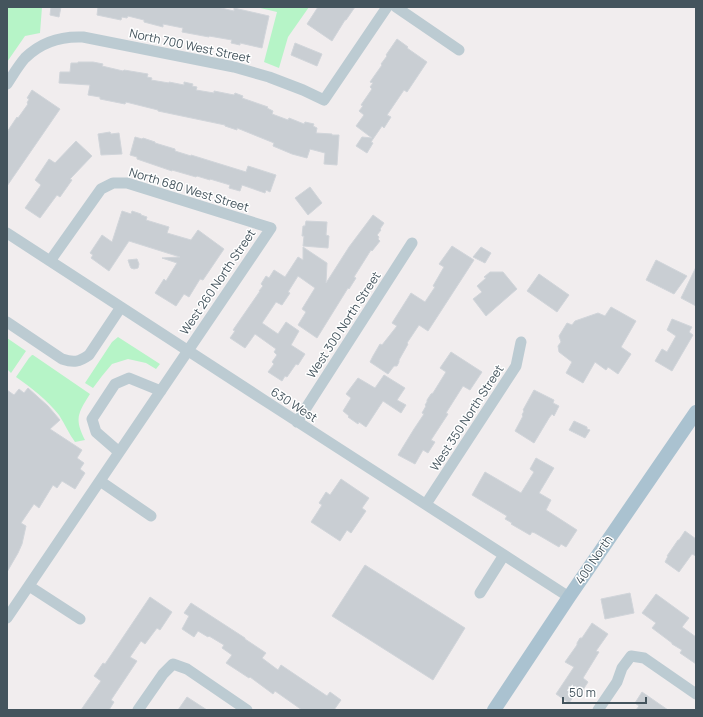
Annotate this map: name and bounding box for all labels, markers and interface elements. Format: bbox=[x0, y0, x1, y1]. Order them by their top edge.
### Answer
street label: North 700 West Street bbox=[128, 24, 252, 67]
street label: North 680 West Street bbox=[127, 163, 251, 216]
street label: West 260 North Street bbox=[176, 225, 259, 338]
street label: West 300 North Street bbox=[303, 268, 385, 381]
street label: West 350 North Street bbox=[426, 361, 507, 474]
street label: 630 West bbox=[268, 383, 321, 426]
street label: 400 North bbox=[571, 532, 616, 588]
scale bar bbox=[563, 679, 646, 705]
text: 50 m bbox=[569, 684, 596, 701]

